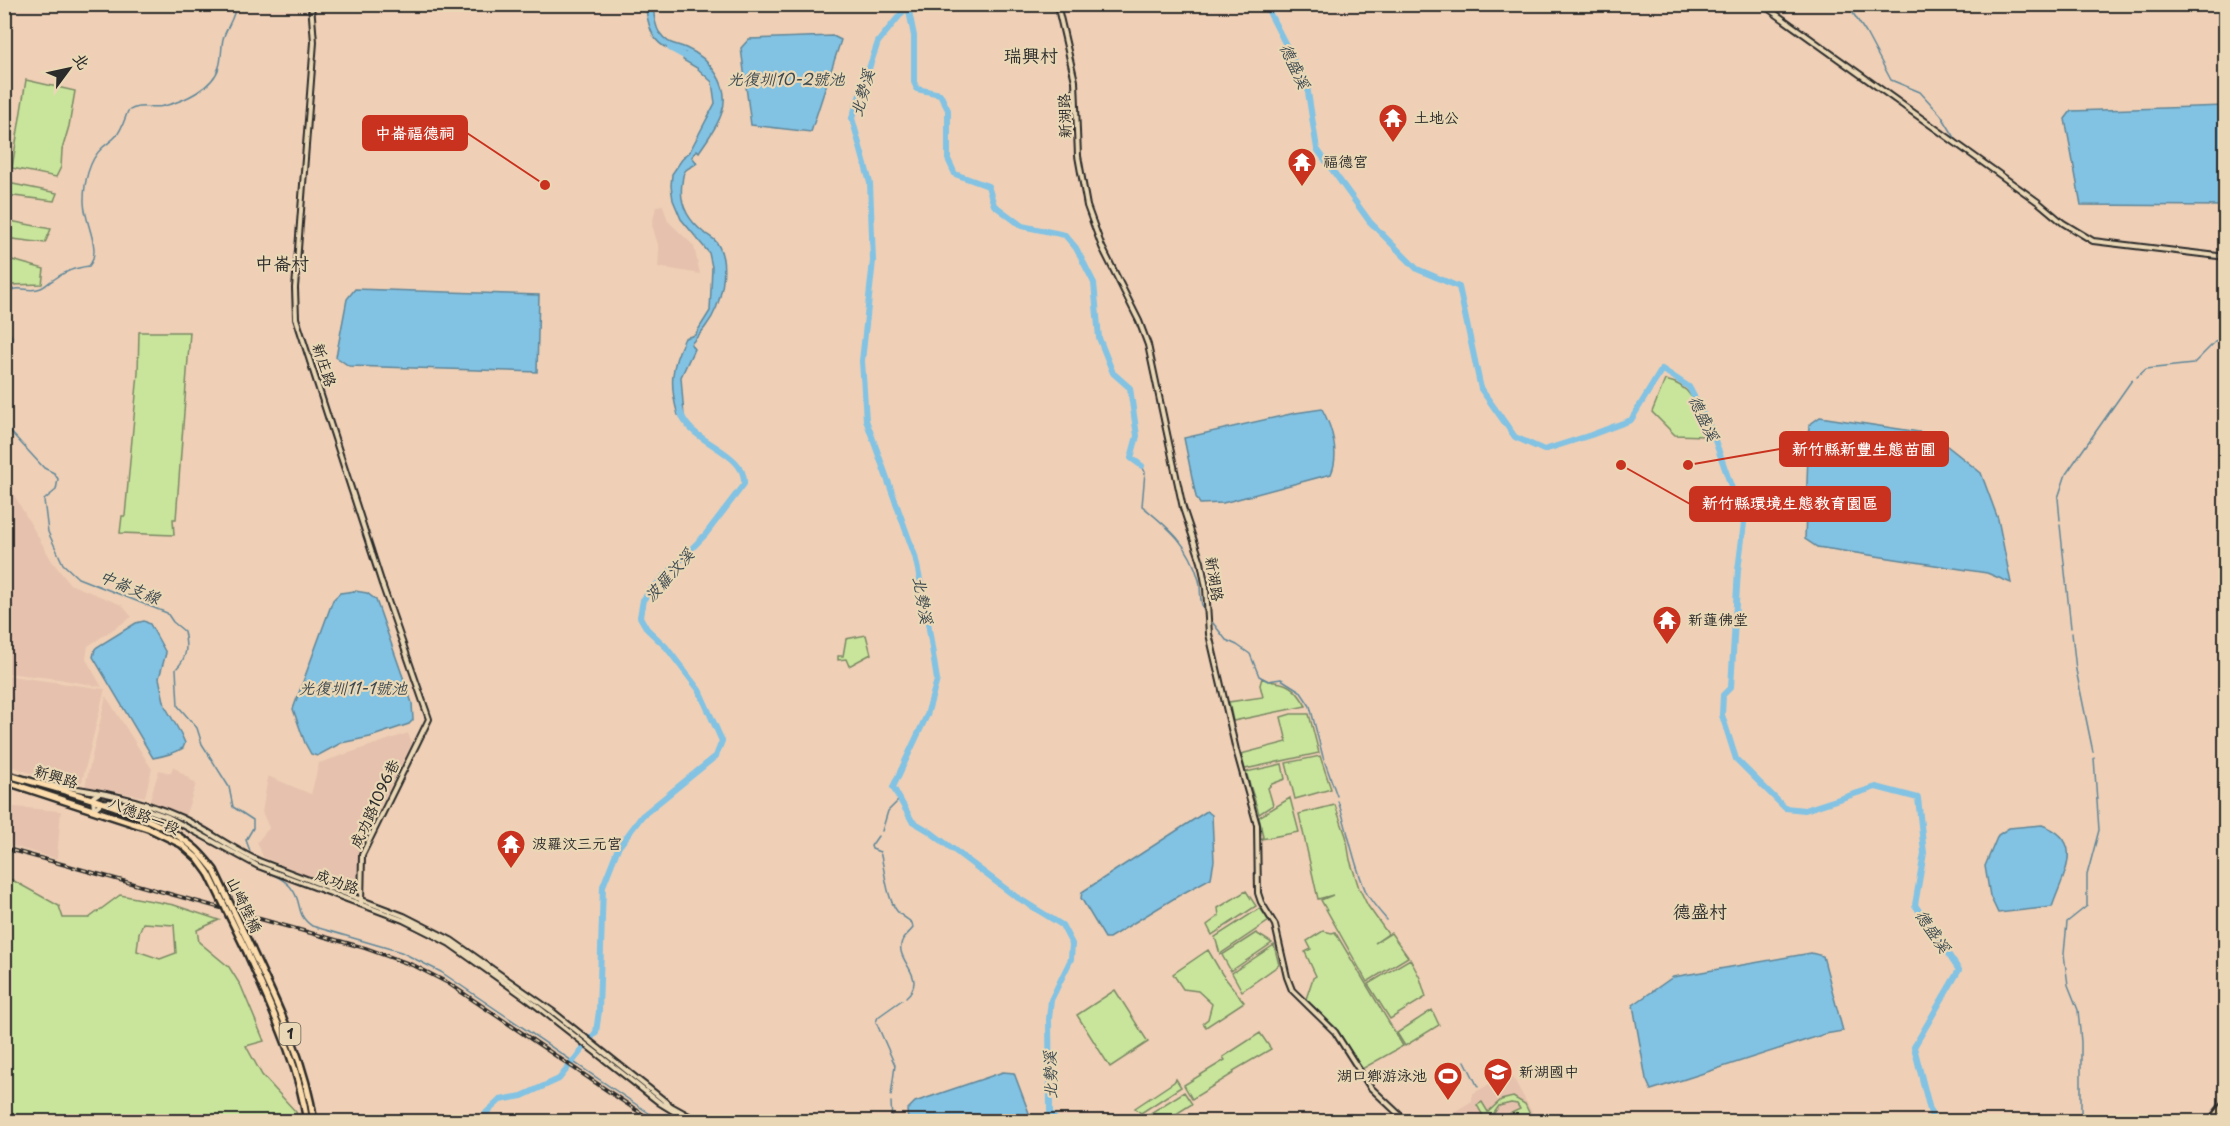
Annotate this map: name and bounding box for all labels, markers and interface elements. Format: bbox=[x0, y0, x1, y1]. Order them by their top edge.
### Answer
north arrow bbox=[39, 39, 99, 99]
water label: 德盛溪 bbox=[1275, 39, 1317, 93]
district label: 瑞興村 bbox=[1004, 41, 1058, 68]
text: 北 bbox=[68, 47, 97, 74]
water label: 北勢溪 bbox=[843, 65, 879, 119]
water label: 光復圳10-2號池 bbox=[727, 66, 846, 90]
street label: 新湖路 bbox=[1051, 93, 1076, 139]
temple icon: 土地公 bbox=[1377, 102, 1409, 144]
place label: 土地公 bbox=[1414, 105, 1459, 128]
callout: 中崙福德祠 bbox=[363, 116, 467, 150]
text: 中崙福德祠 bbox=[375, 120, 455, 144]
temple icon: 福德宮 bbox=[1286, 146, 1318, 188]
place label: 福德宮 bbox=[1323, 149, 1368, 172]
district label: 中崙村 bbox=[255, 249, 309, 276]
street label: 新庄路 bbox=[308, 340, 343, 389]
water label: 德盛溪 bbox=[1684, 391, 1726, 445]
callout: 新竹縣新豐生態苗圃 bbox=[1780, 432, 1948, 466]
text: 新竹縣新豐生態苗圃 bbox=[1792, 436, 1936, 460]
callout: 新竹縣環境生態教育園區 bbox=[1690, 487, 1890, 521]
text: 新竹縣環境生態教育園區 bbox=[1702, 490, 1878, 514]
water label: 波羅汶溪 bbox=[638, 542, 699, 606]
street label: 新湖路 bbox=[1201, 555, 1230, 603]
water label: 中崙支線 bbox=[96, 563, 165, 610]
water label: 北勢溪 bbox=[908, 574, 940, 627]
temple icon: 新蓮佛堂 bbox=[1651, 604, 1683, 646]
place label: 新蓮佛堂 bbox=[1688, 607, 1748, 630]
water label: 光復圳11-1號池 bbox=[299, 675, 408, 699]
street label: 成功路1096巷 bbox=[343, 755, 404, 852]
street label: 新興路 bbox=[32, 758, 81, 793]
street label: 八德路一段 bbox=[105, 790, 184, 839]
temple icon: 波羅汶三元宮 bbox=[495, 828, 527, 870]
place label: 波羅汶三元宮 bbox=[532, 831, 622, 854]
street label: 成功路 bbox=[312, 862, 363, 899]
street label: 山崎陸橋 bbox=[222, 872, 269, 936]
district label: 德盛村 bbox=[1673, 897, 1727, 924]
water label: 德盛溪 bbox=[1910, 904, 1958, 958]
road number: 1 bbox=[280, 1023, 300, 1045]
water label: 北勢溪 bbox=[1037, 1050, 1061, 1099]
school or university icon: 新湖國中 bbox=[1482, 1056, 1514, 1098]
place label: 新湖國中 bbox=[1519, 1059, 1579, 1082]
sports icon: 湖口鄉游泳池 bbox=[1432, 1060, 1464, 1102]
place label: 湖口鄉游泳池 bbox=[1337, 1063, 1427, 1086]

